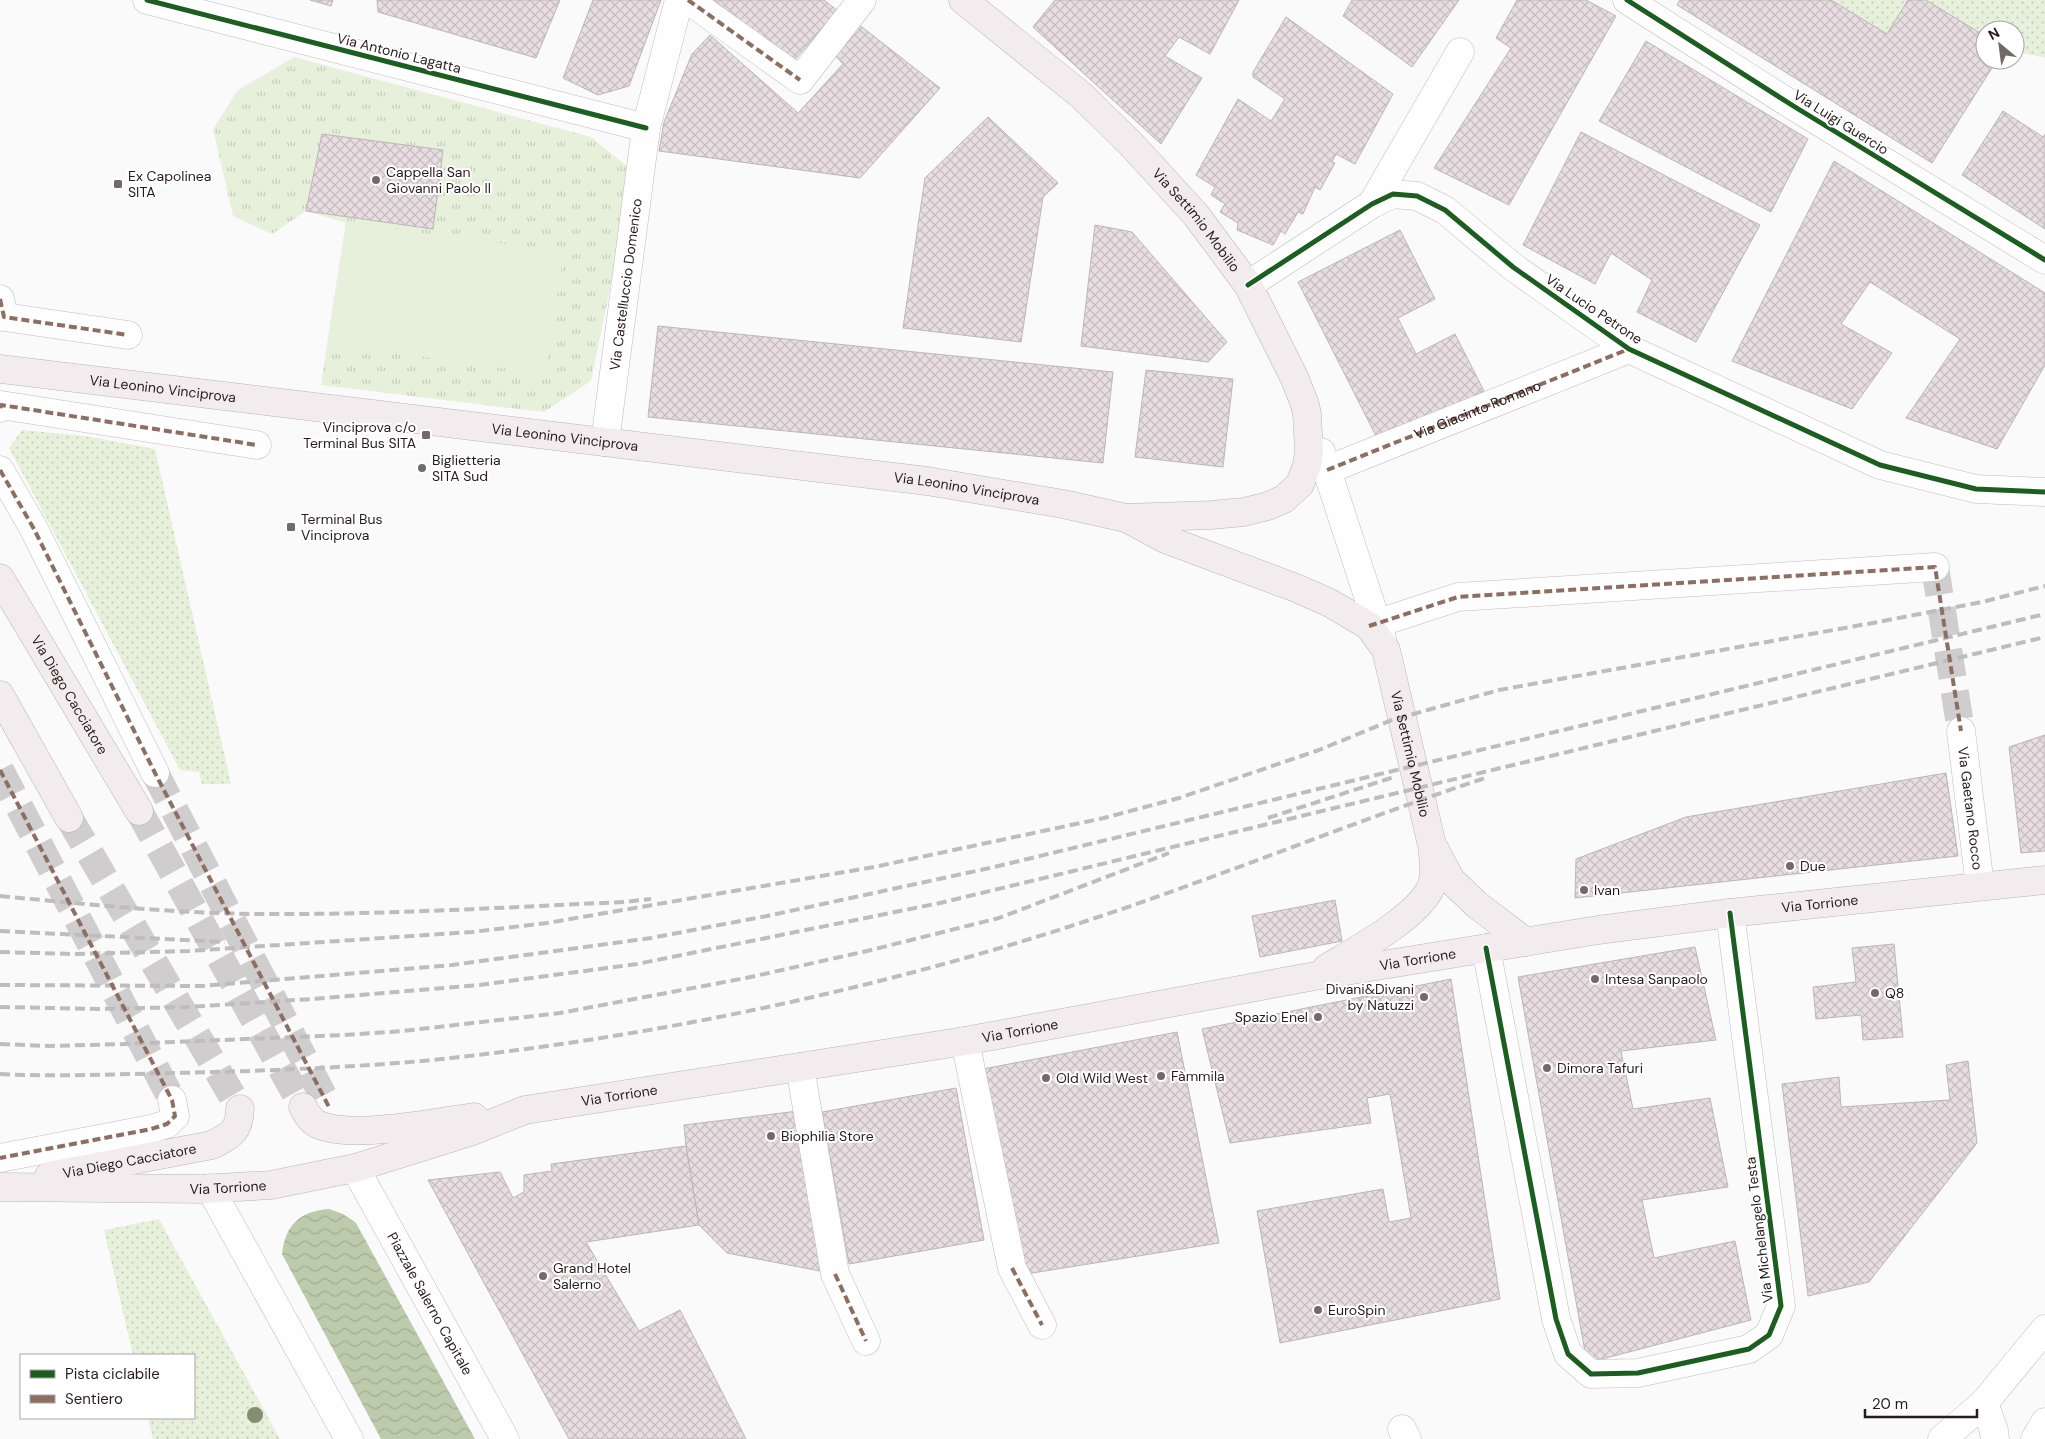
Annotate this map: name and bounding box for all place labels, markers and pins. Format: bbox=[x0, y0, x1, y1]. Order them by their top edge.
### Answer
place label: Cappella San Giovanni Paolo II bbox=[386, 163, 491, 197]
place label: Ex Capolinea SITA bbox=[128, 167, 211, 201]
marker: Cappella San Giovanni Paolo II bbox=[370, 174, 382, 186]
marker: Ex Capolinea SITA bbox=[112, 178, 124, 190]
place label: Vinciprova c/o Terminal Bus SITA bbox=[303, 418, 416, 452]
marker: Vinciprova c/o Terminal Bus SITA bbox=[420, 429, 432, 441]
place label: Biglietteria SITA Sud bbox=[432, 451, 501, 485]
marker: Biglietteria SITA Sud bbox=[416, 462, 428, 474]
place label: Terminal Bus Vinciprova bbox=[301, 510, 383, 544]
marker: Terminal Bus Vinciprova bbox=[285, 521, 297, 533]
place label: Due bbox=[1800, 857, 1826, 875]
marker: Due bbox=[1784, 860, 1796, 872]
place label: Ivan bbox=[1594, 881, 1620, 899]
marker: Ivan bbox=[1578, 884, 1590, 896]
place label: Intesa Sanpaolo bbox=[1605, 970, 1708, 988]
marker: Intesa Sanpaolo bbox=[1589, 973, 1601, 985]
place label: Divani&Divani by Natuzzi bbox=[1326, 980, 1414, 1014]
place label: Q8 bbox=[1885, 984, 1904, 1002]
marker: Q8 bbox=[1869, 987, 1881, 999]
marker: Divani&Divani by Natuzzi bbox=[1418, 991, 1430, 1003]
place label: Spazio Enel bbox=[1235, 1008, 1308, 1026]
marker: Spazio Enel bbox=[1312, 1011, 1324, 1023]
place label: Dimora Tafuri bbox=[1557, 1059, 1643, 1077]
marker: Dimora Tafuri bbox=[1541, 1062, 1553, 1074]
place label: Fàmmila bbox=[1171, 1067, 1225, 1085]
place label: Old Wild West bbox=[1056, 1069, 1148, 1087]
marker: Fàmmila bbox=[1155, 1070, 1167, 1082]
marker: Old Wild West bbox=[1040, 1072, 1052, 1084]
place label: Biophilia Store bbox=[781, 1127, 874, 1145]
marker: Biophilia Store bbox=[765, 1130, 777, 1142]
place label: Grand Hotel Salerno bbox=[553, 1259, 631, 1293]
marker: Grand Hotel Salerno bbox=[537, 1270, 549, 1282]
place label: EuroSpin bbox=[1328, 1301, 1385, 1319]
marker: EuroSpin bbox=[1312, 1304, 1324, 1316]

